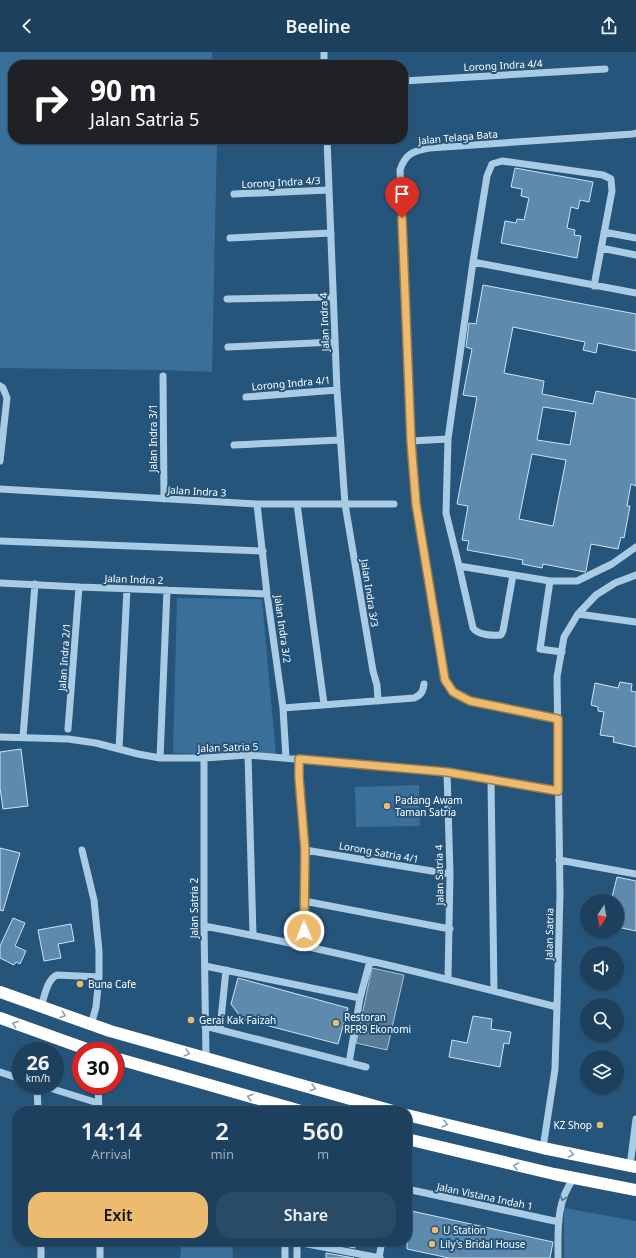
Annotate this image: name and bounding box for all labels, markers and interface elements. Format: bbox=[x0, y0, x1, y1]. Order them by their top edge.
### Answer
text: Beeline bbox=[285, 14, 351, 38]
icon: back bbox=[16, 15, 38, 37]
icon: share bbox=[598, 15, 620, 37]
street label: Lorong Indra 4/4 bbox=[463, 56, 543, 74]
text: 90 m bbox=[90, 71, 157, 109]
icon: right bbox=[24, 76, 76, 128]
text: Jalan Satria 5 bbox=[90, 107, 199, 131]
street label: Jalan Telaga Bata bbox=[417, 127, 498, 148]
street label: Lorong Indra 4/3 bbox=[241, 173, 321, 191]
pin bbox=[385, 177, 419, 218]
icon: arrive bbox=[391, 183, 413, 205]
street label: Jalan Indra 4 bbox=[316, 292, 332, 353]
street label: Lorong Indra 4/1 bbox=[251, 373, 331, 393]
street label: Jalan Indra 3/1 bbox=[146, 404, 160, 473]
street label: Jalan Indra 3 bbox=[166, 482, 227, 500]
street label: Jalan Indra 3/3 bbox=[358, 557, 382, 628]
street label: Jalan Indra 2 bbox=[103, 571, 164, 587]
street label: Jalan Indra 3/2 bbox=[271, 593, 295, 664]
street label: Jalan Indra 2/1 bbox=[55, 622, 73, 693]
street label: Jalan Satria 5 bbox=[196, 739, 259, 755]
place label: Padang Awam Taman Satria bbox=[395, 793, 463, 819]
marker: Padang Awam Taman Satria bbox=[382, 801, 392, 811]
street label: Lorong Satria 4/1 bbox=[338, 838, 420, 866]
street label: Jalan Satria 4 bbox=[431, 844, 447, 906]
street label: Jalan Satria 2 bbox=[187, 877, 201, 939]
north arrow bbox=[580, 894, 624, 938]
map controls bbox=[580, 894, 624, 1094]
street label: Jalan Satria bbox=[542, 908, 556, 961]
position arrow bbox=[283, 910, 325, 952]
button: sound bbox=[580, 946, 624, 990]
place label: Buna Cafe bbox=[88, 977, 136, 991]
marker: Buna Cafe bbox=[75, 979, 85, 989]
button: search bbox=[580, 998, 624, 1042]
place label: Restoran RFR9 Ekonomi bbox=[344, 1010, 411, 1036]
one-way arrow bbox=[59, 1011, 66, 1019]
place label: Gerai Kak Faizah bbox=[199, 1013, 276, 1027]
marker: Gerai Kak Faizah bbox=[186, 1015, 196, 1025]
marker: Restoran RFR9 Ekonomi bbox=[331, 1018, 341, 1028]
one-way arrow bbox=[12, 1020, 19, 1029]
speed limit sign: 30 bbox=[72, 1042, 124, 1094]
one-way arrow bbox=[184, 1048, 191, 1057]
text: 26 bbox=[27, 1049, 49, 1076]
button: layers bbox=[580, 1050, 624, 1094]
text: km/h bbox=[26, 1071, 50, 1085]
one-way arrow bbox=[309, 1083, 316, 1092]
one-way arrow bbox=[246, 1093, 253, 1102]
text: 14:14 bbox=[80, 1114, 142, 1147]
text: 2 bbox=[215, 1114, 229, 1147]
text: 560 bbox=[302, 1114, 344, 1147]
place label: KZ Shop bbox=[554, 1118, 592, 1132]
one-way arrow bbox=[442, 1120, 448, 1128]
marker: KZ Shop bbox=[595, 1120, 605, 1130]
text: Arrival bbox=[91, 1145, 131, 1163]
text: min bbox=[210, 1145, 234, 1163]
text: m bbox=[317, 1145, 329, 1163]
one-way arrow bbox=[568, 1149, 575, 1157]
one-way arrow bbox=[512, 1162, 519, 1170]
street label: Jalan Vistana Indah 1 bbox=[435, 1179, 534, 1213]
button: Exit bbox=[28, 1192, 208, 1238]
button: Share bbox=[216, 1192, 396, 1238]
one-way arrow bbox=[559, 1195, 567, 1202]
place label: U Station bbox=[443, 1223, 486, 1237]
marker: U Station bbox=[430, 1225, 440, 1235]
place label: Lily's Bridal House bbox=[440, 1237, 526, 1251]
marker: Lily's Bridal House bbox=[427, 1239, 437, 1249]

